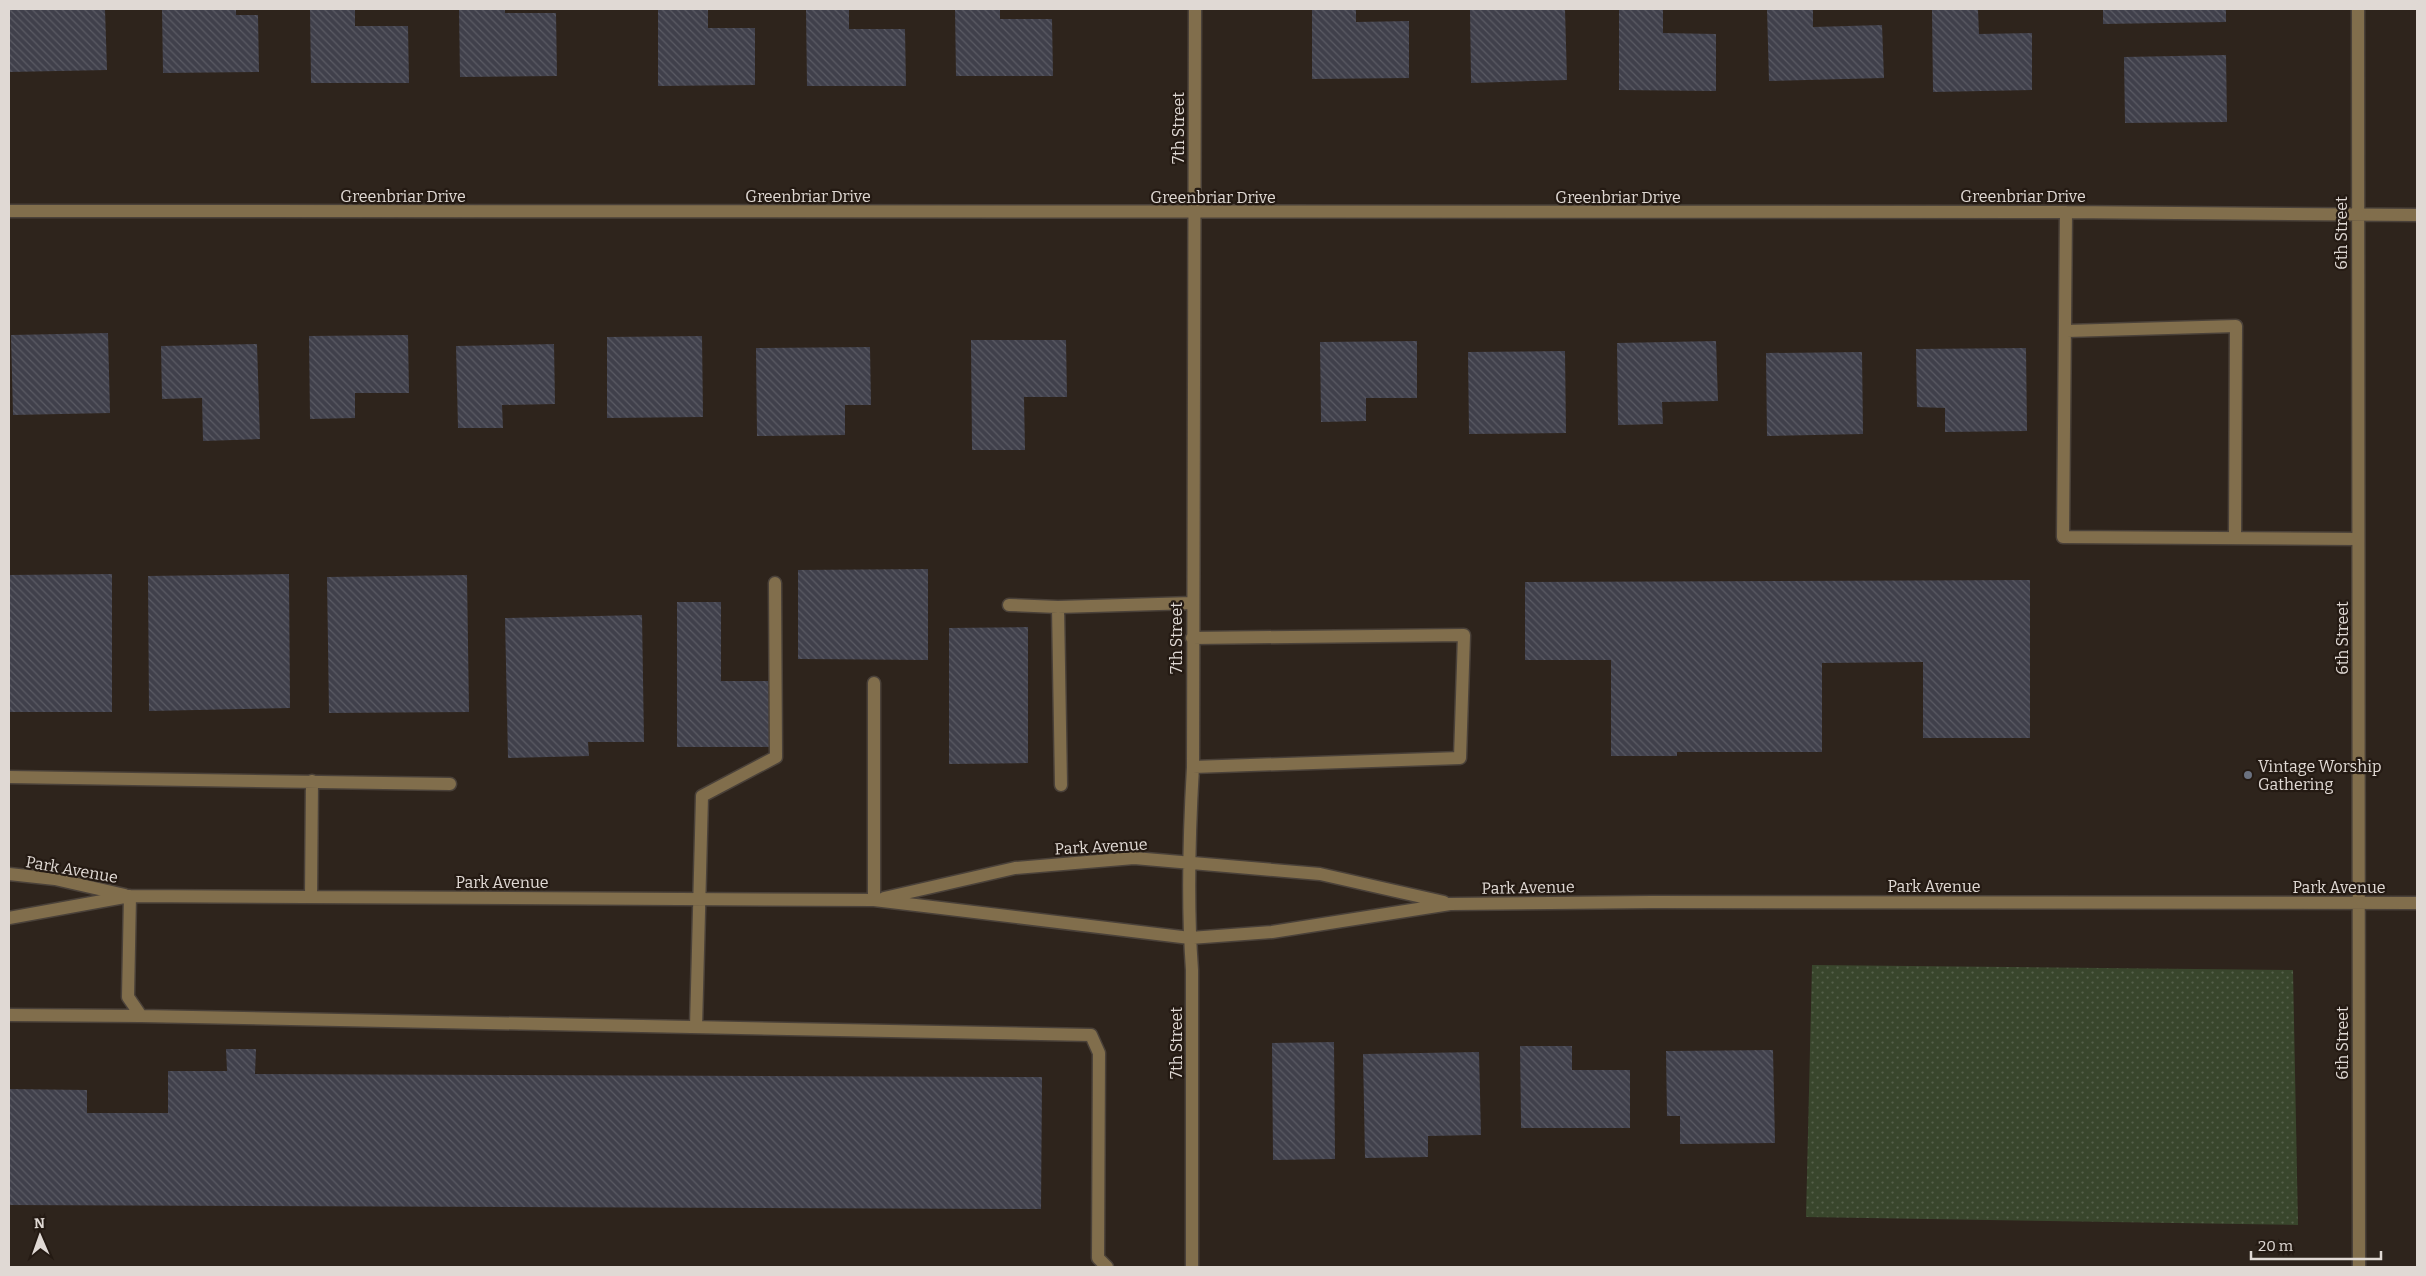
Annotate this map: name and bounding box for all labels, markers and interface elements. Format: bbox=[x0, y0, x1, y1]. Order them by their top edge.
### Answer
street label: 7th Street bbox=[1169, 92, 1188, 164]
street label: Greenbriar Drive bbox=[340, 187, 466, 206]
street label: Greenbriar Drive bbox=[745, 187, 871, 206]
street label: Greenbriar Drive bbox=[1960, 187, 2086, 206]
street label: Greenbriar Drive bbox=[1150, 188, 1276, 207]
street label: Greenbriar Drive bbox=[1555, 188, 1681, 207]
street label: 6th Street bbox=[2332, 196, 2351, 270]
street label: 6th Street bbox=[2333, 601, 2352, 675]
street label: 7th Street bbox=[1167, 602, 1186, 674]
place label: Vintage Worship Gathering bbox=[2258, 757, 2382, 794]
marker: Vintage Worship Gathering bbox=[2242, 769, 2254, 781]
street label: Park Avenue bbox=[1054, 835, 1148, 858]
street label: Park Avenue bbox=[24, 852, 119, 887]
street label: Park Avenue bbox=[455, 873, 549, 892]
street label: Park Avenue bbox=[1481, 877, 1575, 898]
street label: Park Avenue bbox=[1887, 877, 1981, 896]
street label: Park Avenue bbox=[2292, 878, 2386, 897]
street label: 6th Street bbox=[2333, 1006, 2352, 1080]
street label: 7th Street bbox=[1167, 1007, 1186, 1079]
north arrow bbox=[15, 1211, 65, 1261]
text: N bbox=[34, 1215, 45, 1232]
scale bar bbox=[2251, 1228, 2381, 1260]
text: 20 m bbox=[2258, 1237, 2294, 1255]

